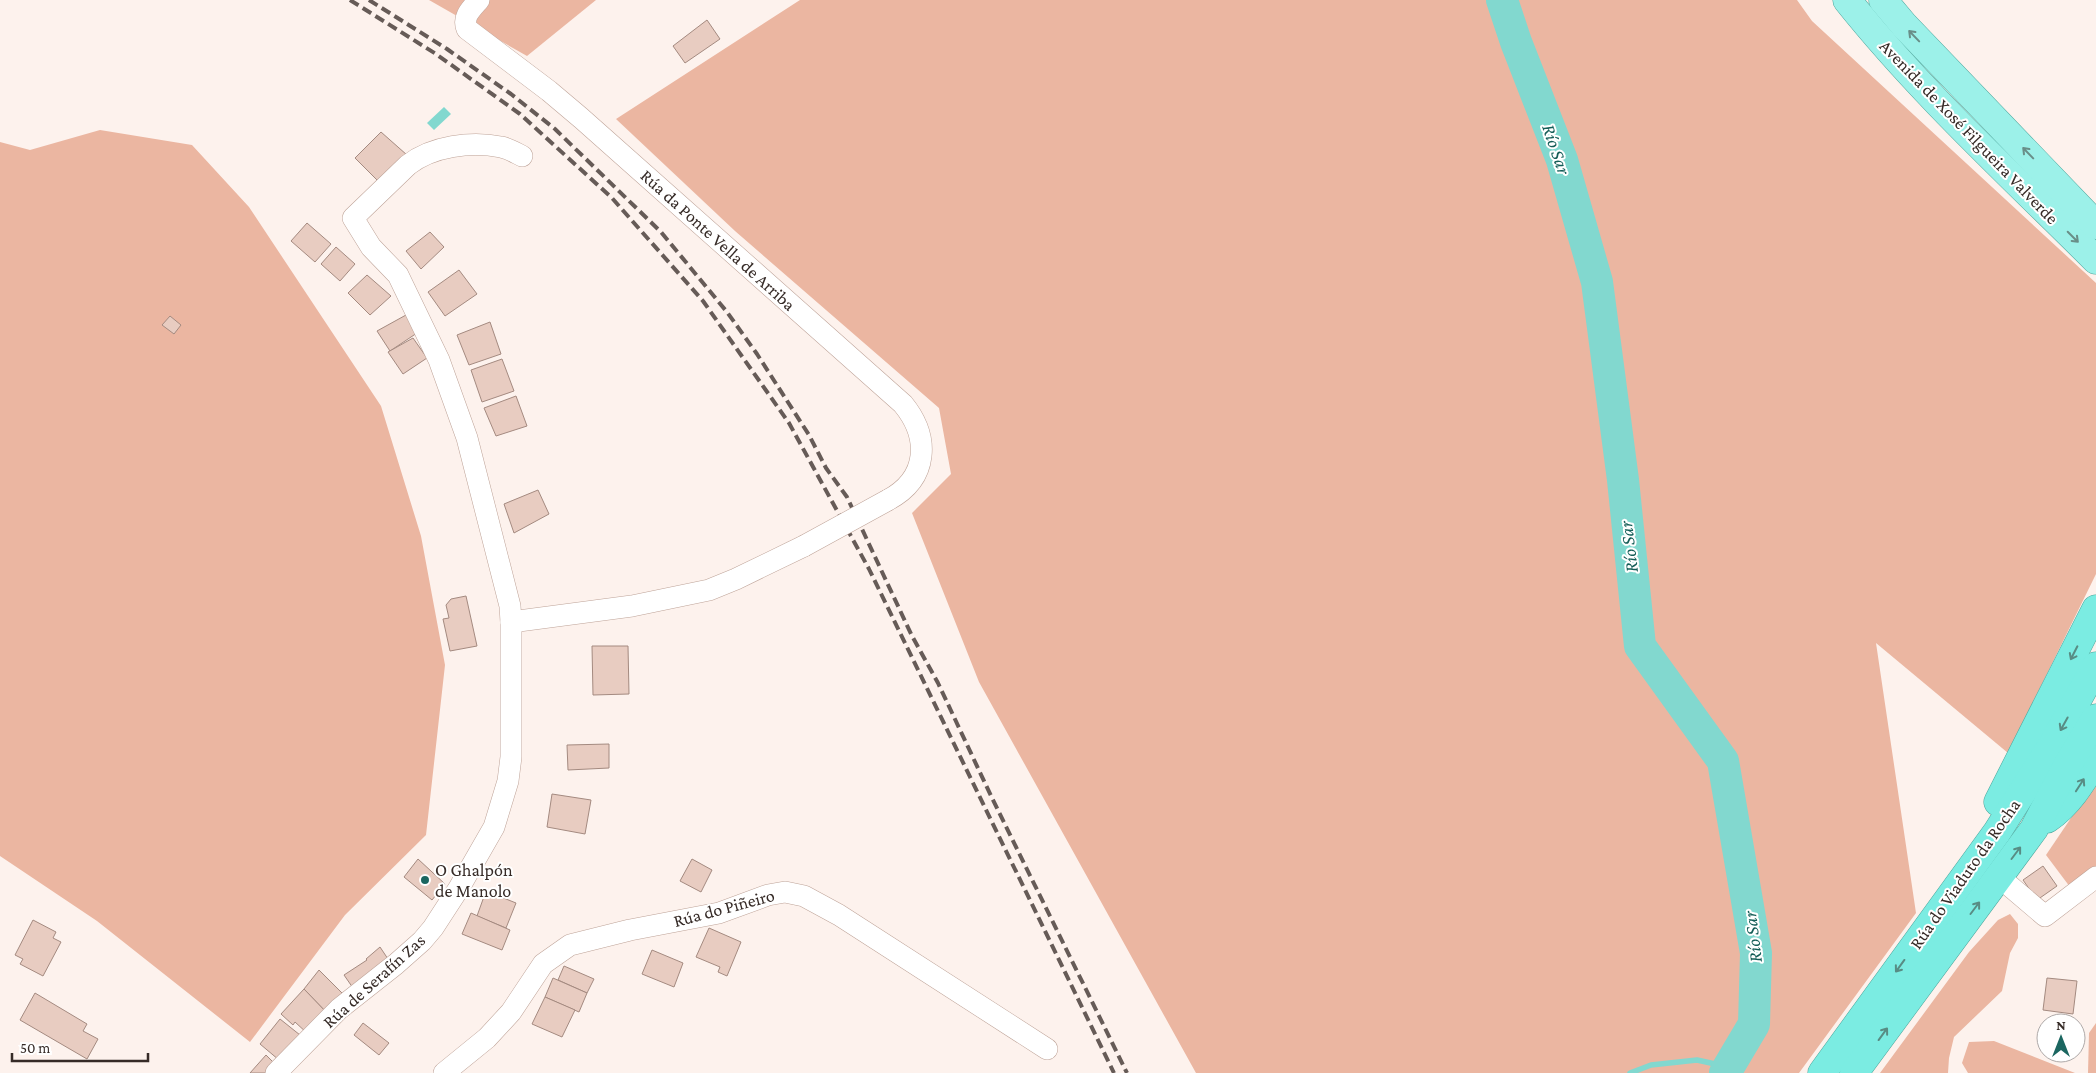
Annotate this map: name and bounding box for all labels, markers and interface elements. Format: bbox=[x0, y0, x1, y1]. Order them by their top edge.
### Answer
one-way arrow bbox=[1909, 31, 1921, 43]
street label: Avenida de Xosé Filgueira Valverde bbox=[1876, 36, 2062, 228]
water label: Río Sar bbox=[1538, 121, 1575, 178]
one-way arrow bbox=[2022, 147, 2034, 159]
street label: Rúa da Ponte Vella de Arriba bbox=[637, 165, 799, 315]
one-way arrow bbox=[2067, 231, 2079, 243]
water label: Río Sar bbox=[1615, 519, 1642, 574]
one-way arrow bbox=[2069, 645, 2078, 660]
one-way arrow bbox=[2059, 717, 2069, 732]
one-way arrow bbox=[2075, 778, 2085, 792]
street label: Rúa do Viaduto da Rocha bbox=[1906, 795, 2024, 953]
one-way arrow bbox=[2011, 846, 2021, 860]
place label: O Ghalpón de Manolo bbox=[435, 860, 513, 901]
marker: O Ghalpón de Manolo bbox=[419, 874, 431, 886]
street label: Rúa do Piñeiro bbox=[671, 885, 777, 931]
one-way arrow bbox=[1970, 901, 1981, 915]
water label: Río Sar bbox=[1739, 909, 1766, 964]
street label: Rúa de Serafín Zas bbox=[319, 930, 429, 1032]
one-way arrow bbox=[1895, 959, 1905, 973]
north arrow bbox=[2036, 1013, 2086, 1063]
text: N bbox=[2056, 1017, 2066, 1033]
one-way arrow bbox=[1878, 1027, 1888, 1041]
scale bar bbox=[12, 1030, 149, 1062]
text: 50 m bbox=[20, 1040, 50, 1056]

